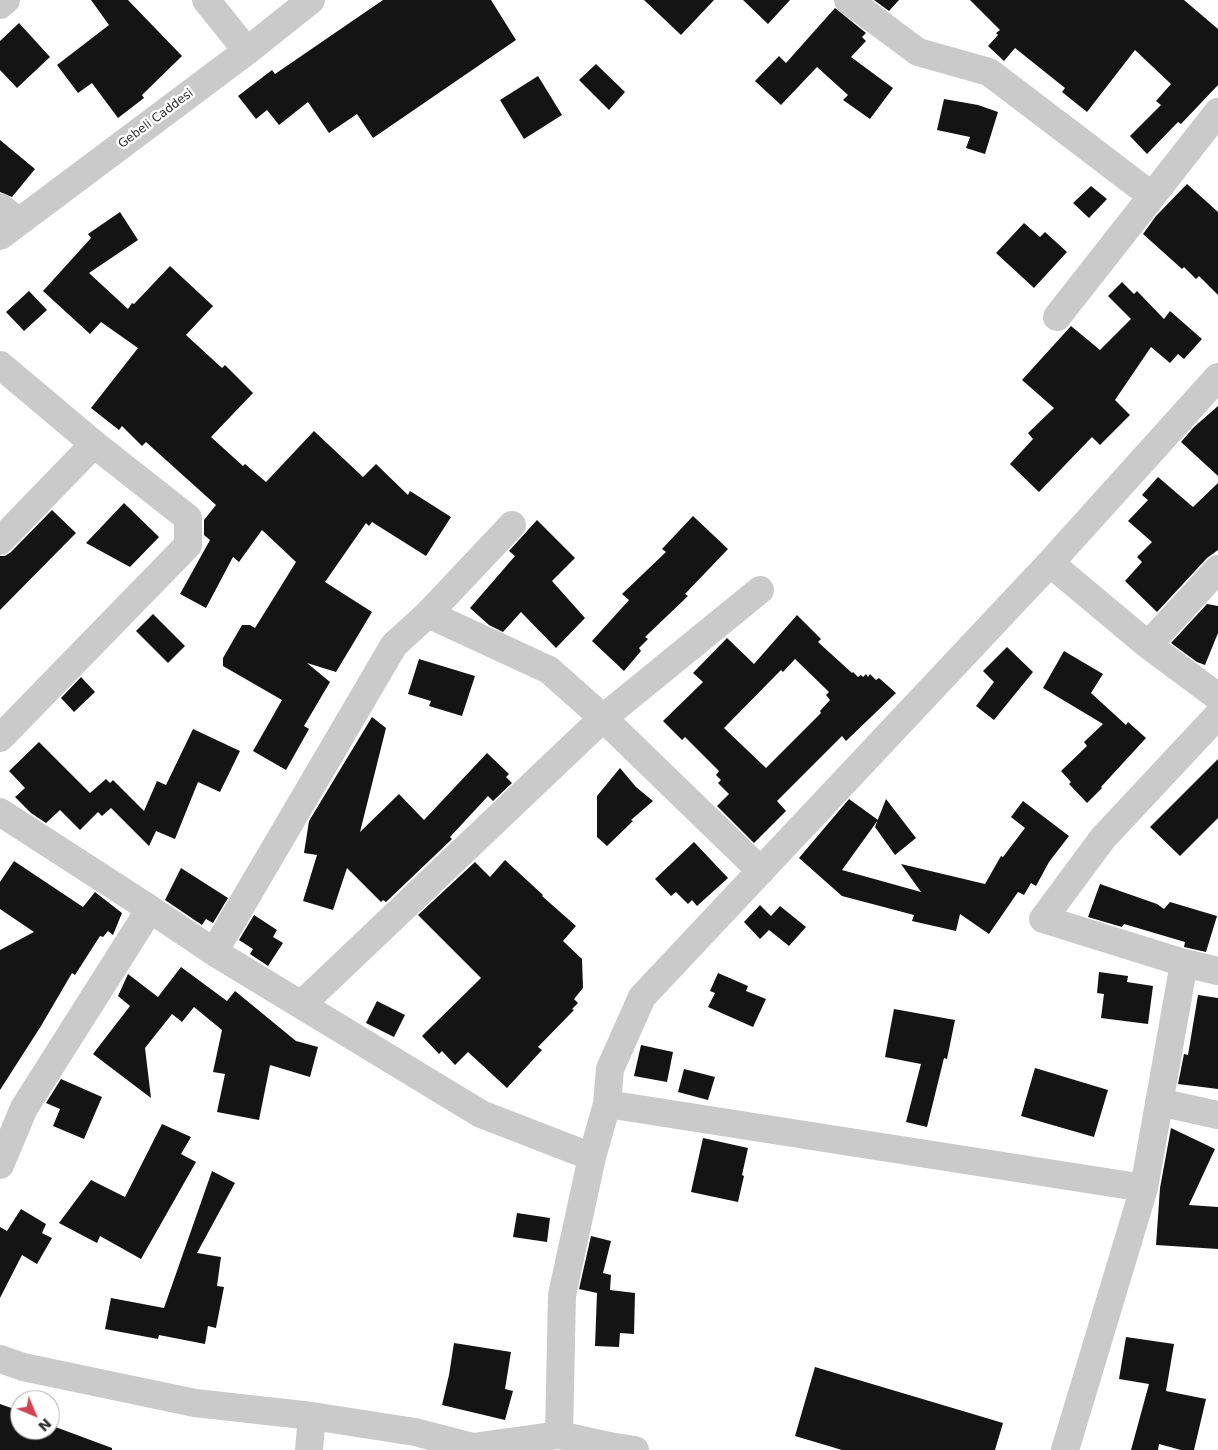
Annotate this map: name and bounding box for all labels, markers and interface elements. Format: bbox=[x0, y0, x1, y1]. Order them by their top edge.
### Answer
street label: Gebeli Caddesi bbox=[116, 86, 196, 152]
north arrow bbox=[10, 1390, 60, 1440]
text: N bbox=[35, 1415, 55, 1435]

